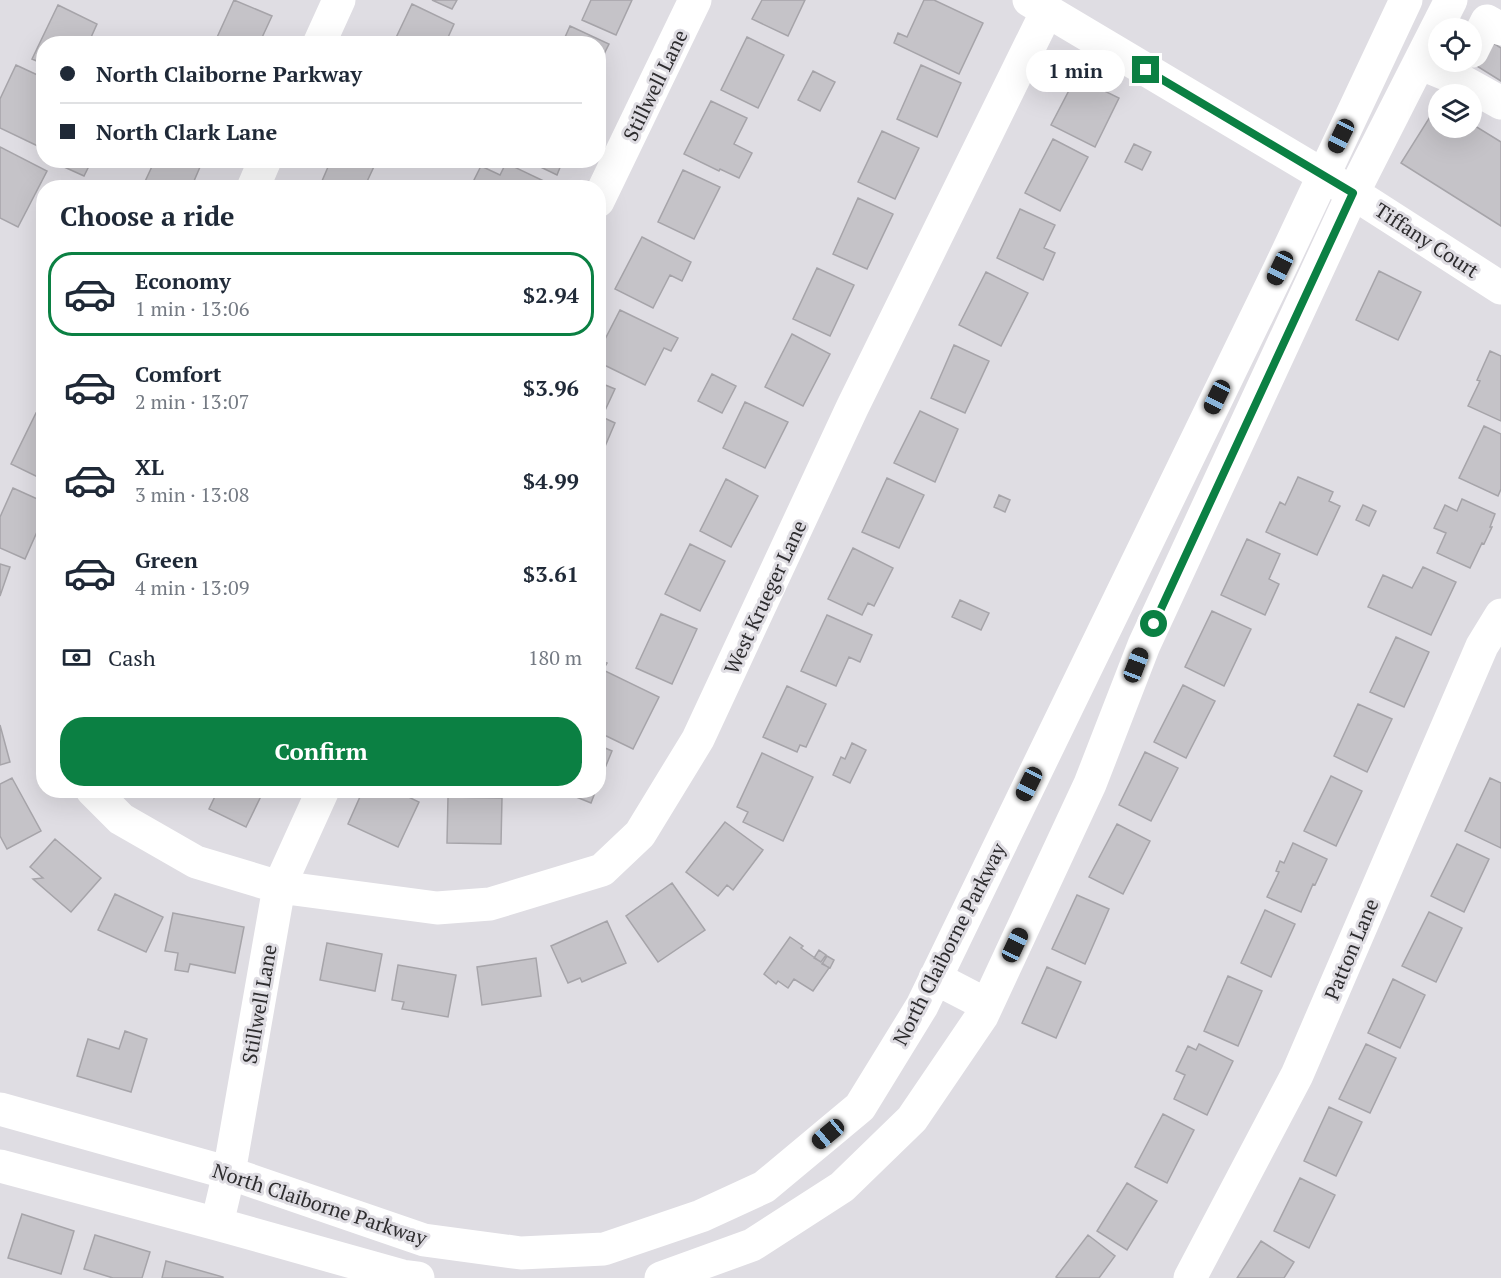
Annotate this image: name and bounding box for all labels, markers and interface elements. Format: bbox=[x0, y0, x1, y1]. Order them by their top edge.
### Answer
map controls bbox=[1428, 18, 1482, 138]
button: locate bbox=[1428, 18, 1482, 72]
street label: Stillwell Lane bbox=[616, 25, 694, 145]
callout: 1 min bbox=[1026, 49, 1125, 91]
route end bbox=[1132, 56, 1159, 83]
text: 1 min bbox=[1048, 57, 1103, 84]
text: North Claiborne Parkway bbox=[96, 59, 362, 88]
button: layers bbox=[1428, 84, 1482, 138]
car bbox=[1325, 116, 1357, 156]
text: North Clark Lane bbox=[96, 117, 277, 146]
street label: Tiffany Court bbox=[1370, 196, 1485, 284]
text: Choose a ride bbox=[60, 198, 235, 234]
car bbox=[1264, 248, 1296, 288]
text: Economy bbox=[135, 266, 231, 295]
icon: car bbox=[63, 267, 117, 321]
text: $2.94 bbox=[523, 280, 579, 309]
text: 1 min · 13:06 bbox=[135, 295, 249, 322]
text: Comfort bbox=[135, 359, 221, 388]
icon: car bbox=[63, 360, 117, 414]
text: $3.96 bbox=[523, 373, 579, 402]
car bbox=[1201, 377, 1233, 417]
text: 2 min · 13:07 bbox=[135, 388, 249, 415]
text: XL bbox=[135, 452, 164, 481]
icon: car bbox=[63, 453, 117, 507]
text: $4.99 bbox=[523, 466, 579, 495]
text: 3 min · 13:08 bbox=[135, 481, 249, 508]
street label: West Krueger Lane bbox=[718, 516, 812, 678]
text: Green bbox=[135, 545, 198, 574]
icon: car bbox=[63, 546, 117, 600]
text: $3.61 bbox=[523, 559, 579, 588]
text: 4 min · 13:09 bbox=[135, 574, 249, 601]
route start bbox=[1140, 610, 1167, 637]
icon: cash bbox=[60, 641, 93, 674]
text: Cash bbox=[108, 643, 156, 672]
text: 180 m bbox=[528, 644, 582, 671]
car bbox=[1121, 645, 1151, 685]
button: Confirm bbox=[60, 717, 582, 786]
car bbox=[1013, 764, 1045, 804]
street label: North Claiborne Parkway bbox=[886, 837, 1012, 1050]
street label: Patton Lane bbox=[1318, 894, 1384, 1004]
car bbox=[999, 925, 1031, 965]
street label: Stillwell Lane bbox=[235, 942, 283, 1066]
car bbox=[808, 1116, 848, 1152]
street label: North Claiborne Parkway bbox=[209, 1157, 431, 1252]

